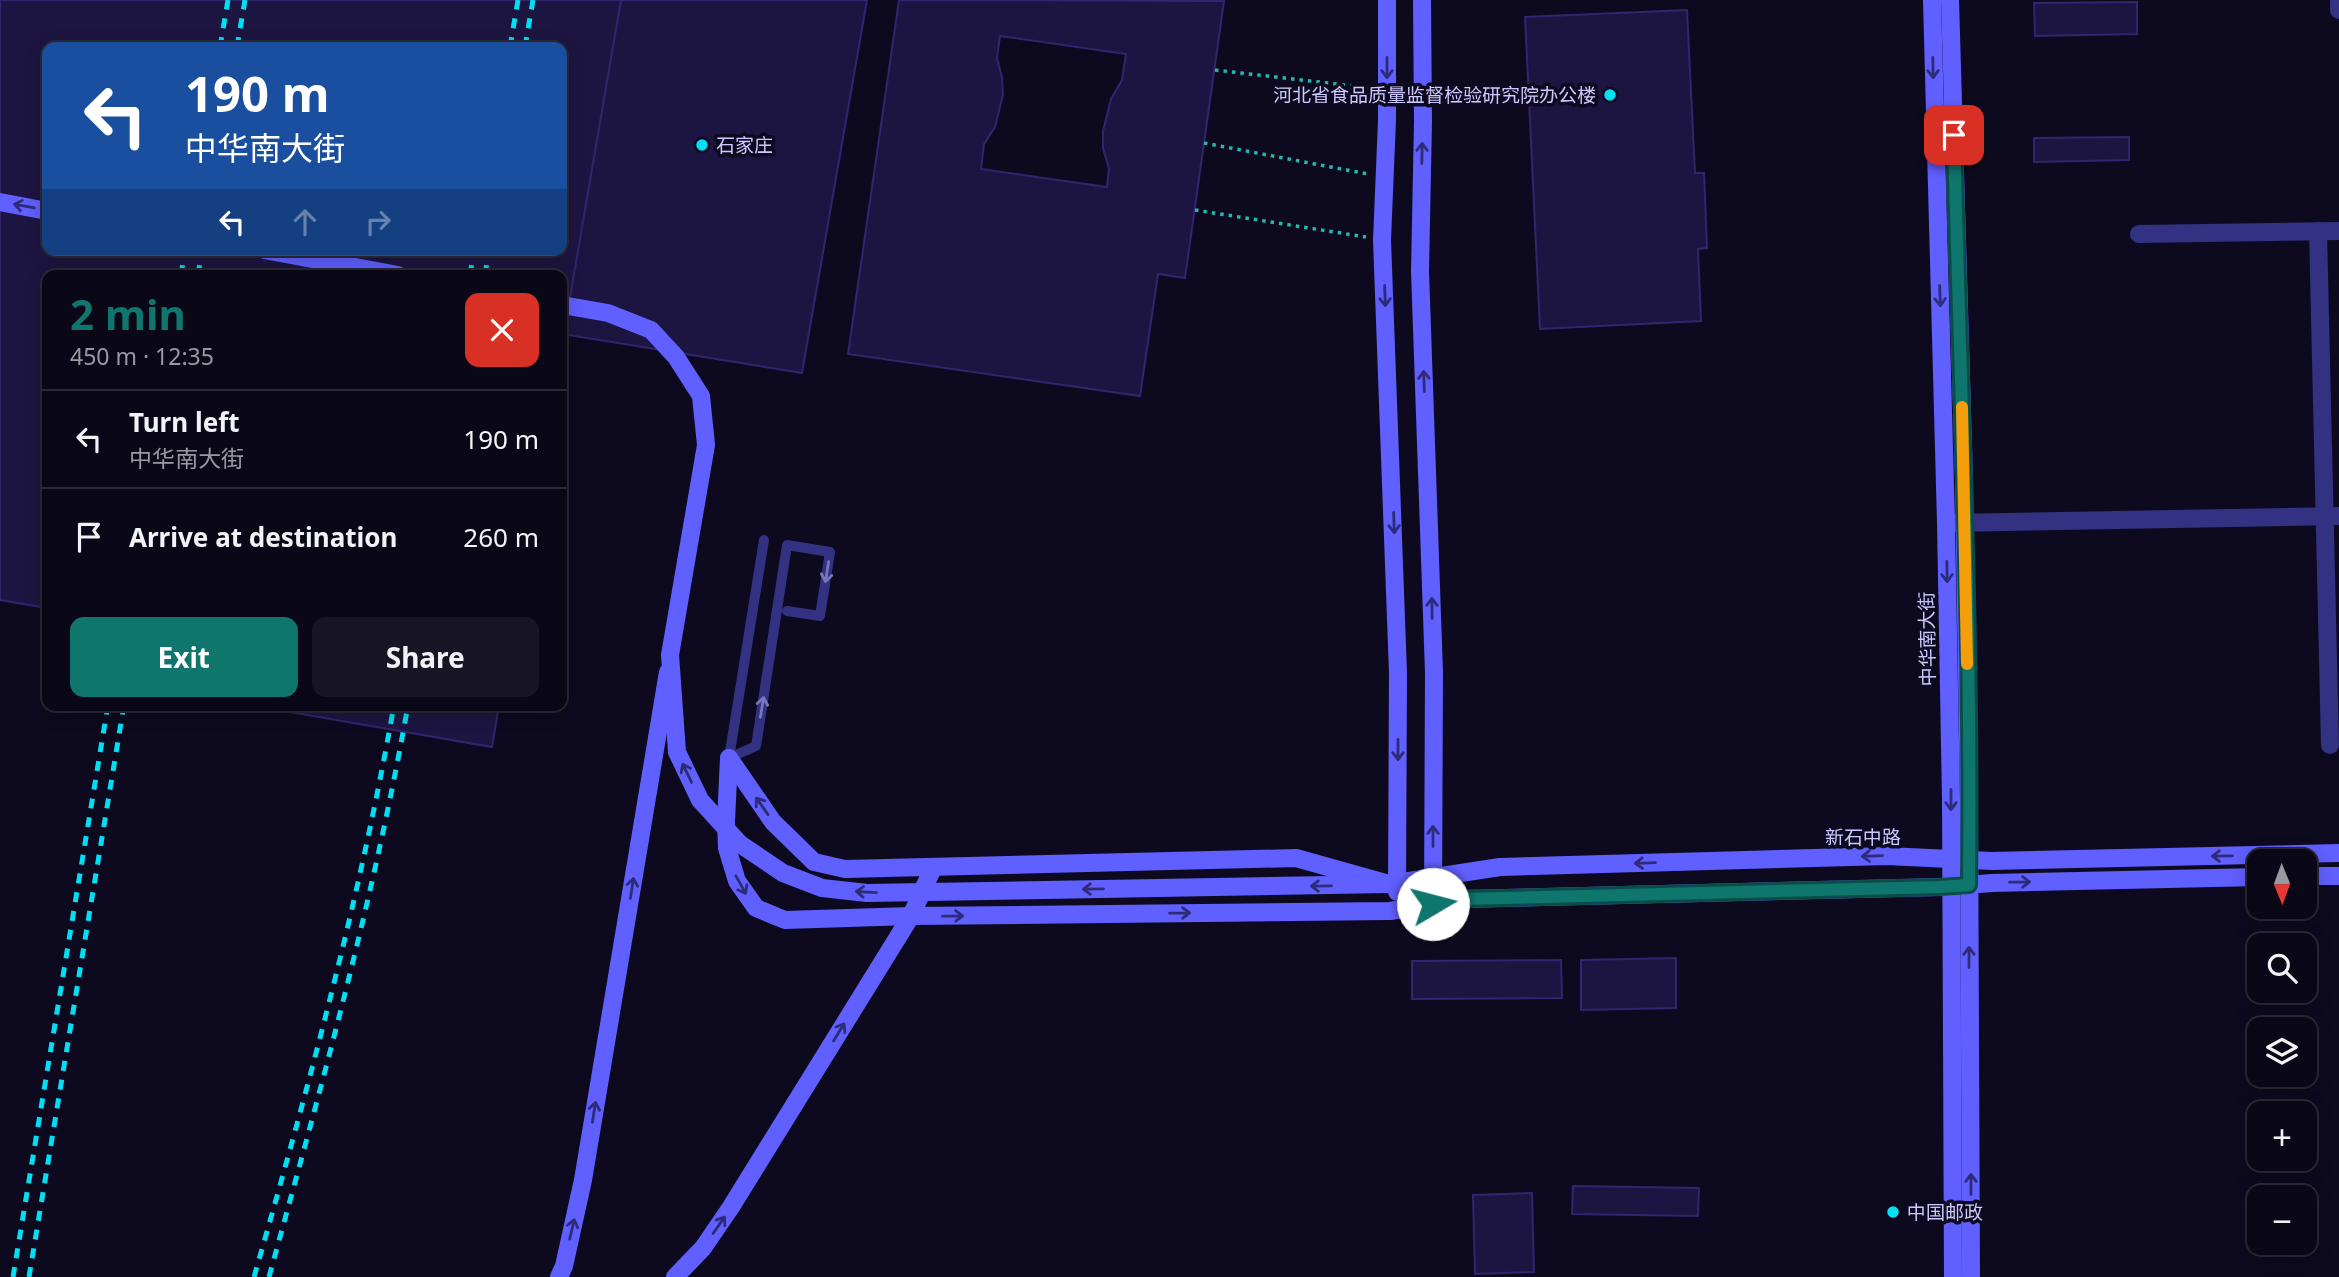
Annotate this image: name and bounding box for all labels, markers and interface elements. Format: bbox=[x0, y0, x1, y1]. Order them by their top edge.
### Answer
one-way arrow bbox=[1380, 56, 1394, 79]
one-way arrow bbox=[1927, 56, 1940, 79]
text: 190 m bbox=[185, 60, 330, 126]
icon: left bbox=[70, 70, 161, 161]
place label: 河北省食品质量监督检验研究院办公楼 bbox=[1273, 82, 1596, 108]
marker: 河北省食品质量监督检验研究院办公楼 bbox=[1602, 87, 1618, 103]
pin bbox=[1924, 105, 1984, 165]
icon: arrive bbox=[1935, 116, 1973, 154]
text: 中华南大街 bbox=[185, 126, 345, 169]
place label: 石家庄 bbox=[716, 132, 773, 158]
marker: 石家庄 bbox=[694, 137, 710, 153]
one-way arrow bbox=[1415, 142, 1429, 165]
one-way arrow bbox=[13, 199, 36, 213]
icon: left bbox=[213, 203, 251, 241]
icon: ahead bbox=[286, 203, 324, 241]
icon: right bbox=[359, 203, 397, 241]
one-way arrow bbox=[1378, 284, 1391, 307]
one-way arrow bbox=[1933, 284, 1946, 307]
text: 2 min bbox=[70, 285, 186, 342]
button: close bbox=[465, 293, 539, 367]
text: 450 m · 12:35 bbox=[70, 340, 214, 372]
one-way arrow bbox=[1417, 369, 1430, 392]
text: Turn left bbox=[129, 404, 240, 440]
icon: left bbox=[70, 420, 108, 458]
text: 190 m bbox=[463, 421, 539, 457]
text: 中华南大街 bbox=[129, 442, 244, 474]
one-way arrow bbox=[1387, 511, 1400, 534]
icon: arrive bbox=[70, 518, 108, 556]
text: Arrive at destination bbox=[129, 519, 398, 555]
text: 260 m bbox=[463, 519, 539, 555]
one-way arrow bbox=[1940, 560, 1954, 583]
one-way arrow bbox=[820, 561, 833, 583]
street label: 中华南大街 bbox=[1913, 591, 1941, 687]
one-way arrow bbox=[1425, 597, 1439, 620]
button: Exit bbox=[70, 617, 298, 697]
button: Share bbox=[312, 617, 539, 697]
one-way arrow bbox=[756, 696, 769, 719]
one-way arrow bbox=[1391, 739, 1405, 762]
one-way arrow bbox=[680, 763, 693, 784]
one-way arrow bbox=[1944, 788, 1958, 811]
one-way arrow bbox=[755, 797, 769, 816]
one-way arrow bbox=[1426, 824, 1440, 847]
street label: 新石中路 bbox=[1825, 824, 1901, 850]
one-way arrow bbox=[2211, 849, 2234, 863]
north arrow bbox=[2247, 849, 2317, 919]
map controls bbox=[2247, 849, 2317, 1255]
one-way arrow bbox=[1861, 850, 1884, 863]
one-way arrow bbox=[1633, 856, 1656, 869]
position arrow bbox=[1396, 867, 1470, 941]
one-way arrow bbox=[734, 874, 748, 894]
one-way arrow bbox=[2008, 875, 2031, 889]
one-way arrow bbox=[626, 877, 639, 900]
one-way arrow bbox=[1310, 879, 1333, 892]
one-way arrow bbox=[1082, 882, 1105, 896]
one-way arrow bbox=[855, 885, 878, 898]
one-way arrow bbox=[1169, 906, 1192, 920]
one-way arrow bbox=[941, 909, 964, 922]
button: search bbox=[2247, 933, 2317, 1003]
one-way arrow bbox=[1962, 946, 1976, 969]
button: layers bbox=[2247, 1017, 2317, 1087]
one-way arrow bbox=[832, 1023, 847, 1042]
one-way arrow bbox=[588, 1101, 601, 1124]
button: + bbox=[2247, 1101, 2317, 1171]
one-way arrow bbox=[1964, 1173, 1978, 1196]
button: − bbox=[2247, 1185, 2317, 1255]
place label: 中国邮政 bbox=[1907, 1199, 1983, 1225]
marker: 中国邮政 bbox=[1885, 1204, 1901, 1220]
one-way arrow bbox=[712, 1216, 726, 1235]
one-way arrow bbox=[566, 1218, 579, 1241]

